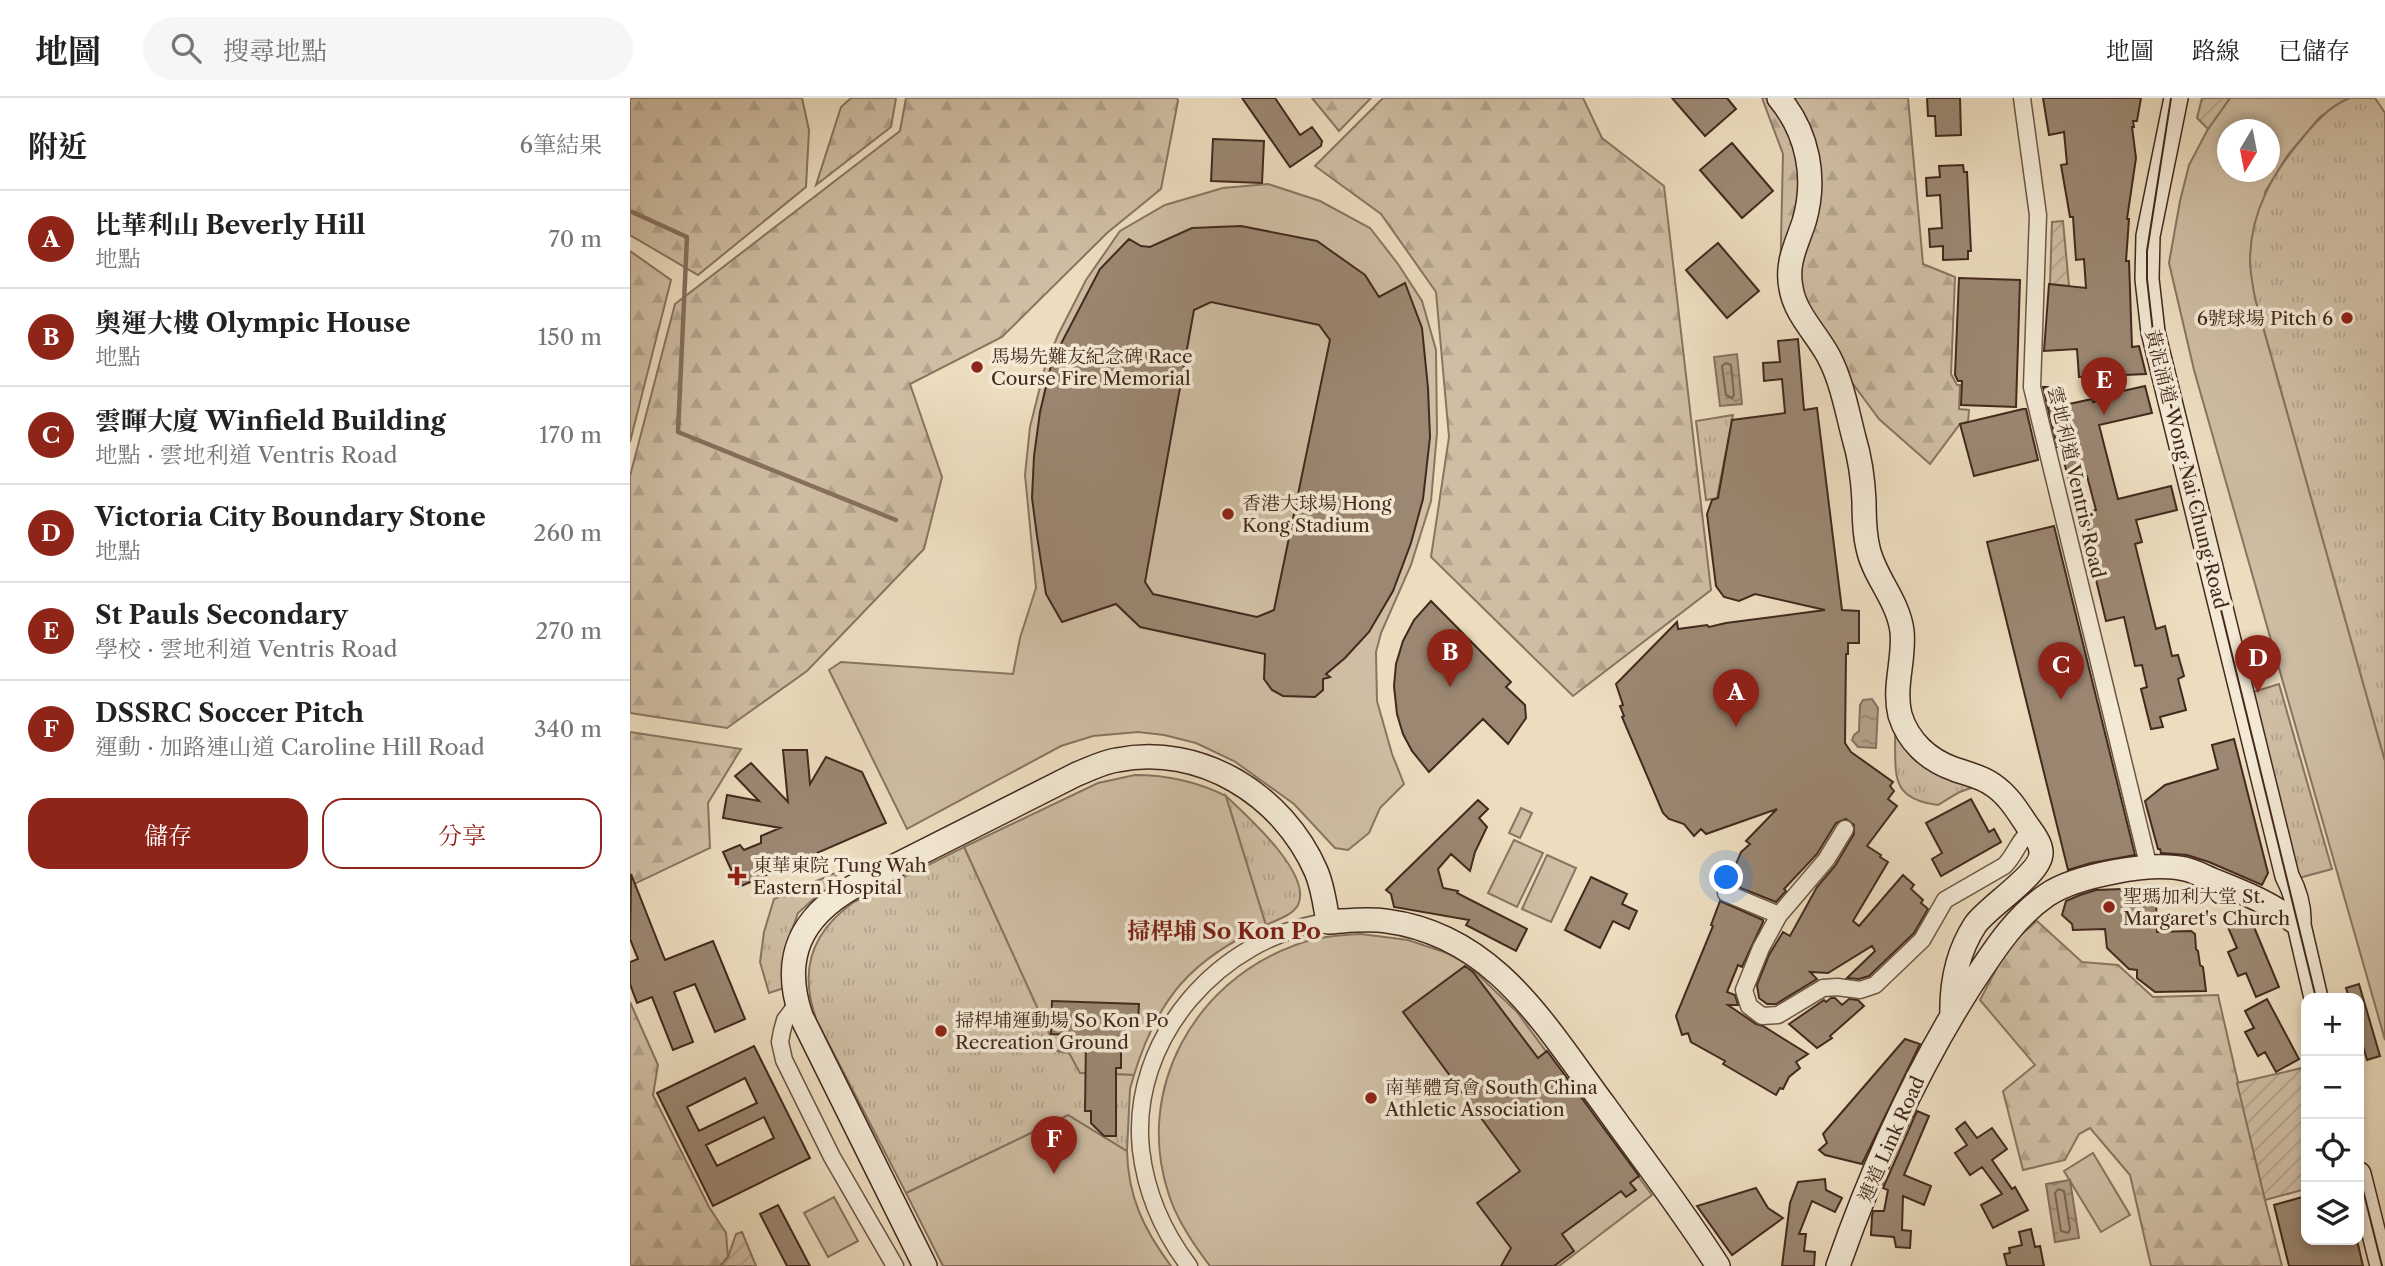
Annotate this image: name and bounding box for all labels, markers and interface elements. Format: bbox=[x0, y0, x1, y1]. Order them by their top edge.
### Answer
search box bbox=[143, 17, 633, 80]
icon: search bbox=[167, 29, 205, 67]
text: 地圖 bbox=[35, 31, 101, 72]
text: 搜尋地點 bbox=[223, 35, 327, 67]
text: 地圖 bbox=[2106, 36, 2154, 65]
text: 路線 bbox=[2192, 36, 2240, 65]
text: 已儲存 bbox=[2278, 36, 2350, 65]
north arrow bbox=[2217, 119, 2280, 182]
text: 附近 bbox=[28, 128, 88, 165]
text: 6筆結果 bbox=[520, 131, 602, 159]
text: 比華利山 Beverly Hill bbox=[95, 209, 366, 241]
text: A bbox=[42, 225, 60, 253]
text: 70 m bbox=[549, 225, 602, 253]
text: 地點 bbox=[95, 245, 141, 273]
text: 奧運大樓 Olympic House bbox=[95, 307, 410, 339]
place label: 6號球場 Pitch 6 bbox=[2197, 307, 2333, 330]
marker: 6號球場 Pitch 6 bbox=[2339, 310, 2355, 326]
text: B bbox=[42, 323, 60, 351]
text: 150 m bbox=[538, 323, 602, 351]
street label: 黃泥涌道 Wong Nai Chung Road bbox=[2141, 327, 2233, 612]
text: 地點 bbox=[95, 343, 141, 371]
place label: 馬場先難友紀念碑 Race Course Fire Memorial bbox=[991, 345, 1193, 390]
pin: E bbox=[2081, 357, 2127, 415]
marker: 馬場先難友紀念碑 Race Course Fire Memorial bbox=[969, 359, 985, 375]
street label: 雲地利道 Ventris Road bbox=[2043, 384, 2110, 581]
text: 雲暉大廈 Winfield Building bbox=[95, 405, 446, 437]
text: C bbox=[42, 421, 60, 449]
text: 170 m bbox=[539, 421, 602, 449]
text: 地點 · 雲地利道 Ventris Road bbox=[95, 441, 398, 469]
place label: 香港大球場 Hong Kong Stadium bbox=[1242, 492, 1392, 537]
text: Victoria City Boundary Stone bbox=[95, 501, 486, 533]
marker: 香港大球場 Hong Kong Stadium bbox=[1220, 506, 1236, 522]
text: D bbox=[41, 519, 61, 547]
text: 260 m bbox=[533, 519, 602, 547]
text: 地點 bbox=[95, 537, 141, 565]
text: St Pauls Secondary bbox=[95, 599, 348, 631]
text: E bbox=[43, 617, 59, 645]
text: 270 m bbox=[535, 617, 602, 645]
pin: B bbox=[1427, 629, 1473, 687]
text: 學校 · 雲地利道 Ventris Road bbox=[95, 635, 398, 663]
pin: D bbox=[2235, 635, 2281, 693]
pin: C bbox=[2038, 642, 2084, 700]
pin: A bbox=[1713, 669, 1759, 727]
text: DSSRC Soccer Pitch bbox=[95, 697, 364, 729]
text: F bbox=[43, 715, 59, 743]
text: 340 m bbox=[534, 715, 602, 743]
text: 運動 · 加路連山道 Caroline Hill Road bbox=[95, 733, 485, 761]
button: 儲存 bbox=[28, 798, 308, 869]
button: 分享 bbox=[322, 798, 602, 869]
place label: 東華東院 Tung Wah Eastern Hospital bbox=[753, 854, 927, 899]
your location bbox=[1709, 860, 1743, 894]
marker: 東華東院 Tung Wah Eastern Hospital bbox=[727, 866, 747, 886]
place label: 聖瑪加利大堂 St. Margaret's Church bbox=[2123, 885, 2290, 930]
marker: 聖瑪加利大堂 St. Margaret's Church bbox=[2101, 899, 2117, 915]
district label: 掃桿埔 So Kon Po bbox=[1127, 917, 1321, 945]
map controls bbox=[2301, 993, 2364, 1245]
button: + bbox=[2301, 993, 2364, 1056]
place label: 掃桿埔運動場 So Kon Po Recreation Ground bbox=[955, 1009, 1169, 1054]
marker: 掃桿埔運動場 So Kon Po Recreation Ground bbox=[933, 1023, 949, 1039]
button: − bbox=[2301, 1056, 2364, 1119]
street label: 連道 Link Road bbox=[1853, 1072, 1930, 1206]
place label: 南華體育會 South China Athletic Association bbox=[1384, 1076, 1598, 1121]
marker: 南華體育會 South China Athletic Association bbox=[1363, 1090, 1379, 1106]
pin: F bbox=[1031, 1116, 1077, 1174]
button: locate bbox=[2301, 1119, 2364, 1182]
button: layers bbox=[2301, 1182, 2364, 1245]

